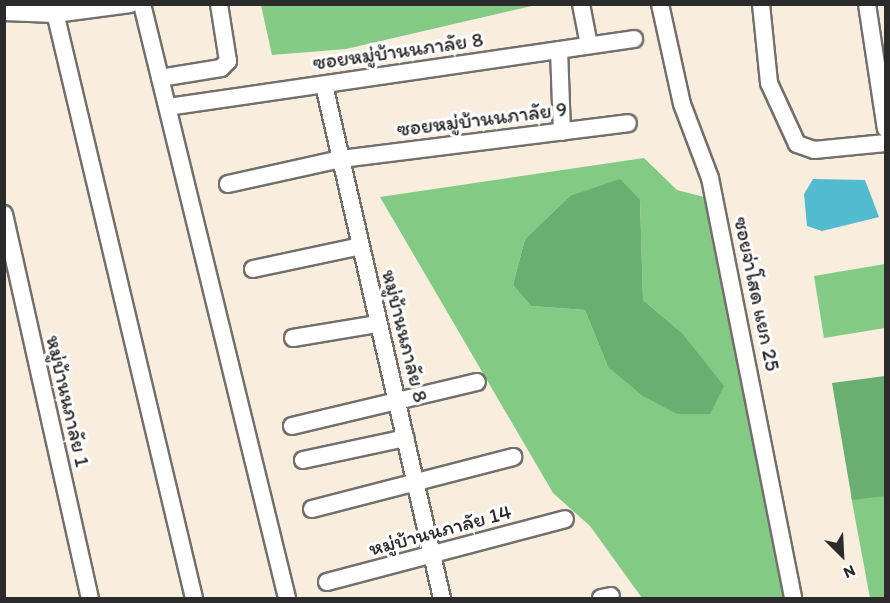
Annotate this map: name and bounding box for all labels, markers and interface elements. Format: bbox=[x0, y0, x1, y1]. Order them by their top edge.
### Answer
street label: ซอยหมู่บ้านนภาลัย 8 bbox=[311, 27, 485, 75]
street label: ซอยหมู่บ้านนภาลัย 9 bbox=[395, 96, 569, 142]
street label: ซอยจ่าโสด แยก 25 bbox=[728, 215, 786, 373]
street label: หมู่บ้านนภาลัย 8 bbox=[376, 267, 434, 405]
street label: หมู่บ้านนภาลัย 1 bbox=[41, 333, 95, 469]
street label: หมู่บ้านนภาลัย 14 bbox=[366, 499, 514, 561]
north arrow bbox=[812, 525, 872, 585]
text: N bbox=[841, 561, 858, 583]

